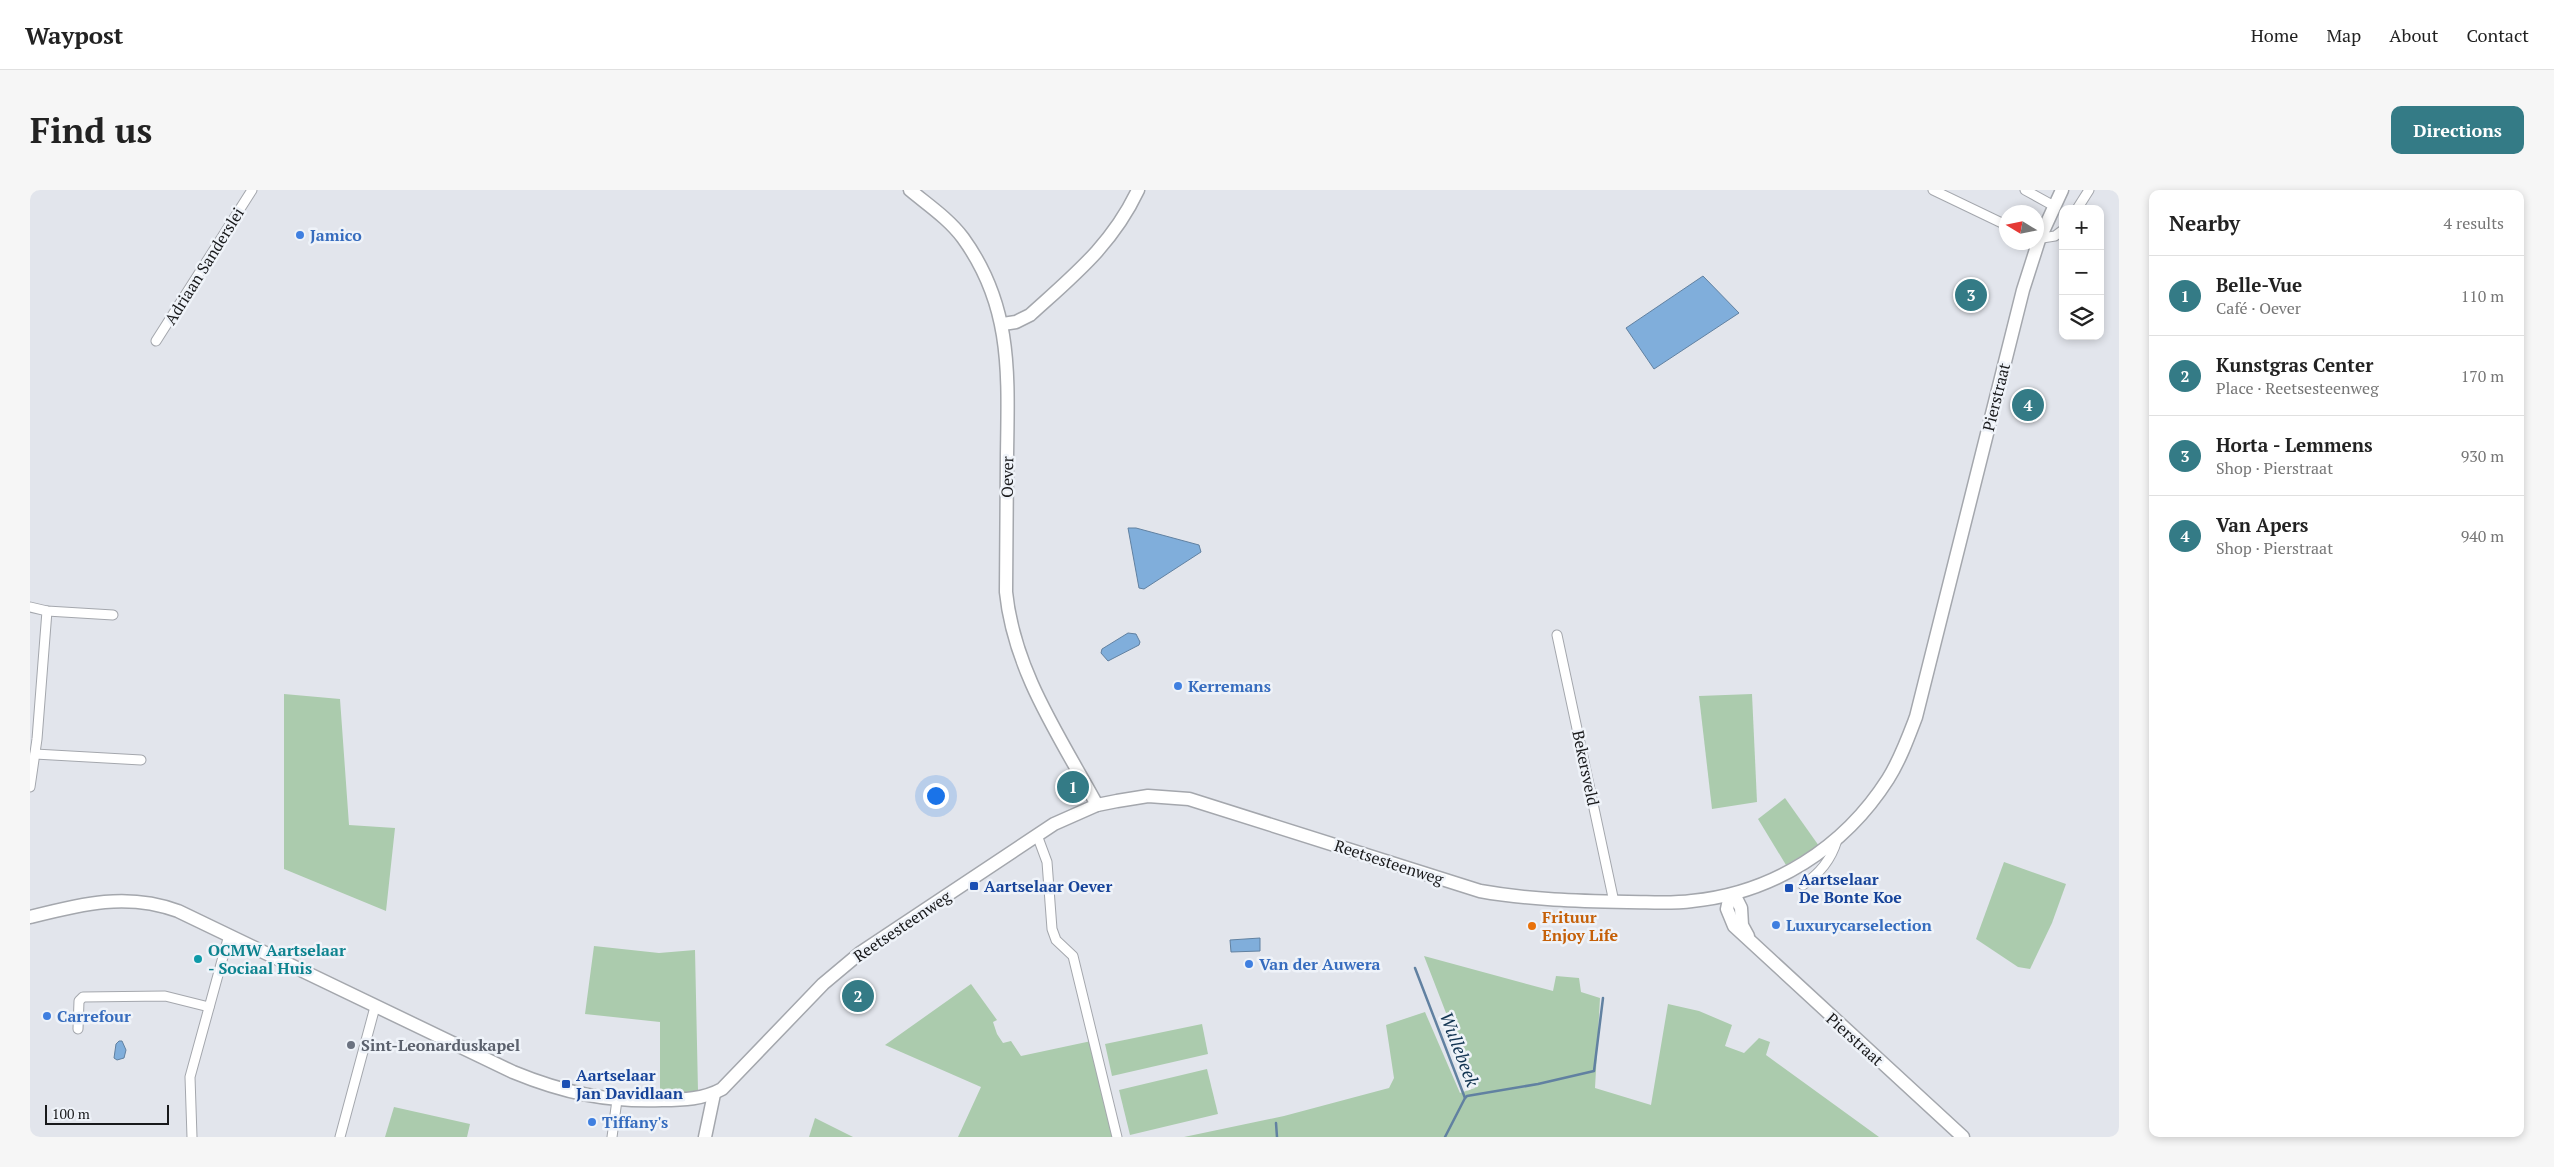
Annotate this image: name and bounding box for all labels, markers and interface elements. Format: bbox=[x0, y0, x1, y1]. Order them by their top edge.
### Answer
text: Waypost bbox=[25, 19, 123, 51]
text: Home bbox=[2251, 23, 2298, 47]
text: Map bbox=[2326, 23, 2361, 47]
text: About bbox=[2389, 23, 2438, 47]
text: Contact bbox=[2466, 23, 2529, 47]
button: Directions bbox=[2391, 106, 2524, 154]
text: Find us bbox=[30, 107, 152, 153]
street label: Adriaan Sanderslei bbox=[159, 203, 249, 329]
north arrow bbox=[1999, 205, 2044, 250]
map controls bbox=[2059, 205, 2104, 340]
button: + bbox=[2059, 205, 2104, 250]
text: Nearby bbox=[2169, 209, 2240, 237]
text: 4 results bbox=[2444, 212, 2504, 234]
place label: Jamico bbox=[310, 224, 362, 246]
marker: Jamico bbox=[294, 229, 306, 241]
button: − bbox=[2059, 250, 2104, 295]
text: Belle-Vue bbox=[2216, 272, 2302, 297]
pin: 3 bbox=[1955, 276, 1987, 314]
text: 1 bbox=[2180, 285, 2190, 307]
text: 110 m bbox=[2461, 285, 2504, 307]
button: layers bbox=[2059, 295, 2104, 340]
text: Café · Oever bbox=[2216, 297, 2301, 319]
text: Kunstgras Center bbox=[2216, 352, 2373, 377]
street label: Pierstraat bbox=[1977, 360, 2015, 433]
text: 2 bbox=[2180, 365, 2190, 387]
text: 170 m bbox=[2461, 365, 2504, 387]
text: Place · Reetsesteenweg bbox=[2216, 377, 2379, 399]
pin: 4 bbox=[2012, 386, 2044, 424]
text: Horta - Lemmens bbox=[2216, 432, 2372, 457]
text: 3 bbox=[2180, 445, 2190, 467]
text: 930 m bbox=[2461, 445, 2504, 467]
street label: Oever bbox=[996, 455, 1018, 498]
text: Shop · Pierstraat bbox=[2216, 457, 2333, 479]
text: Van Apers bbox=[2216, 512, 2308, 537]
text: 4 bbox=[2180, 525, 2190, 547]
text: 940 m bbox=[2461, 525, 2504, 547]
text: Shop · Pierstraat bbox=[2216, 537, 2333, 559]
place label: Kerremans bbox=[1188, 675, 1271, 697]
marker: Kerremans bbox=[1172, 680, 1184, 692]
street label: Bekersveld bbox=[1567, 728, 1605, 808]
pin: 1 bbox=[1057, 768, 1089, 806]
your location bbox=[923, 783, 949, 809]
street label: Reetsesteenweg bbox=[1332, 834, 1447, 890]
place label: Aartselaar De Bonte Koe bbox=[1799, 868, 1902, 908]
place label: Aartselaar Oever bbox=[984, 875, 1112, 897]
marker: Aartselaar Oever bbox=[968, 880, 980, 892]
marker: Aartselaar De Bonte Koe bbox=[1783, 882, 1795, 894]
street label: Reetsesteenweg bbox=[849, 885, 956, 967]
place label: Frituur Enjoy Life bbox=[1542, 906, 1618, 946]
place label: Luxurycarselection bbox=[1786, 914, 1932, 936]
marker: Luxurycarselection bbox=[1770, 919, 1782, 931]
marker: Frituur Enjoy Life bbox=[1526, 920, 1538, 932]
place label: OCMW Aartselaar - Sociaal Huis bbox=[208, 939, 346, 979]
marker: OCMW Aartselaar - Sociaal Huis bbox=[192, 953, 204, 965]
place label: Van der Auwera bbox=[1259, 953, 1381, 975]
marker: Van der Auwera bbox=[1243, 958, 1255, 970]
pin: 2 bbox=[842, 977, 874, 1015]
place label: Carrefour bbox=[57, 1005, 131, 1027]
water label: Wullebeek bbox=[1435, 1008, 1485, 1090]
street label: Pierstraat bbox=[1822, 1008, 1888, 1071]
marker: Carrefour bbox=[41, 1010, 53, 1022]
place label: Sint-Leonarduskapel bbox=[361, 1034, 520, 1056]
marker: Sint-Leonarduskapel bbox=[345, 1039, 357, 1051]
place label: Aartselaar Jan Davidlaan bbox=[576, 1064, 684, 1104]
marker: Aartselaar Jan Davidlaan bbox=[560, 1078, 572, 1090]
scale bar bbox=[45, 1102, 169, 1125]
text: 100 m bbox=[52, 1104, 90, 1123]
place label: Tiffany's bbox=[602, 1111, 668, 1133]
marker: Tiffany's bbox=[586, 1116, 598, 1128]

